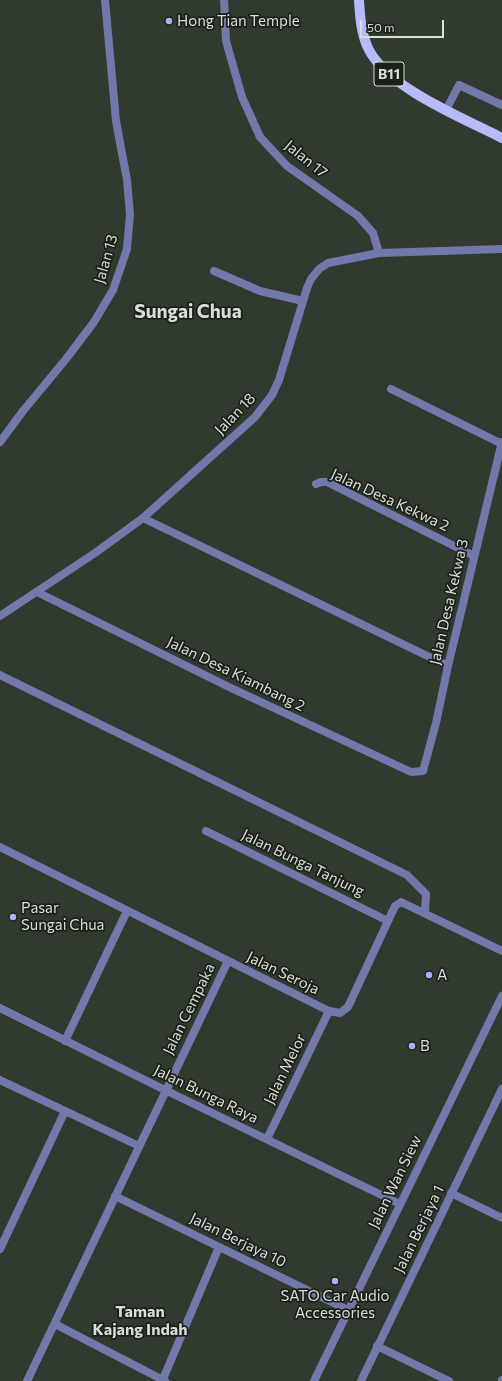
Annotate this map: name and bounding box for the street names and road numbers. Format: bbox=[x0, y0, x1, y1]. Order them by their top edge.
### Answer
road number: B11 bbox=[374, 62, 404, 86]
street label: Jalan 17 bbox=[281, 136, 331, 182]
street label: Jalan 13 bbox=[90, 232, 122, 286]
street label: Jalan 18 bbox=[211, 389, 259, 439]
street label: Jalan Desa Kekwa 2 bbox=[328, 465, 452, 535]
street label: Jalan Desa Kekwa 3 bbox=[426, 537, 472, 667]
street label: Jalan Desa Kiambang 2 bbox=[164, 633, 308, 715]
street label: Jalan Bunga Tanjung bbox=[239, 825, 367, 901]
street label: Jalan Seroja bbox=[244, 948, 322, 998]
street label: Jalan Cempaka bbox=[159, 960, 219, 1058]
street label: Jalan Melor bbox=[260, 1031, 310, 1107]
street label: Jalan Bunga Raya bbox=[151, 1061, 261, 1127]
street label: Jalan Wan Siew bbox=[365, 1132, 425, 1232]
street label: Jalan Berjaya 1 bbox=[390, 1182, 448, 1276]
street label: Jalan Berjaya 10 bbox=[187, 1209, 289, 1271]

